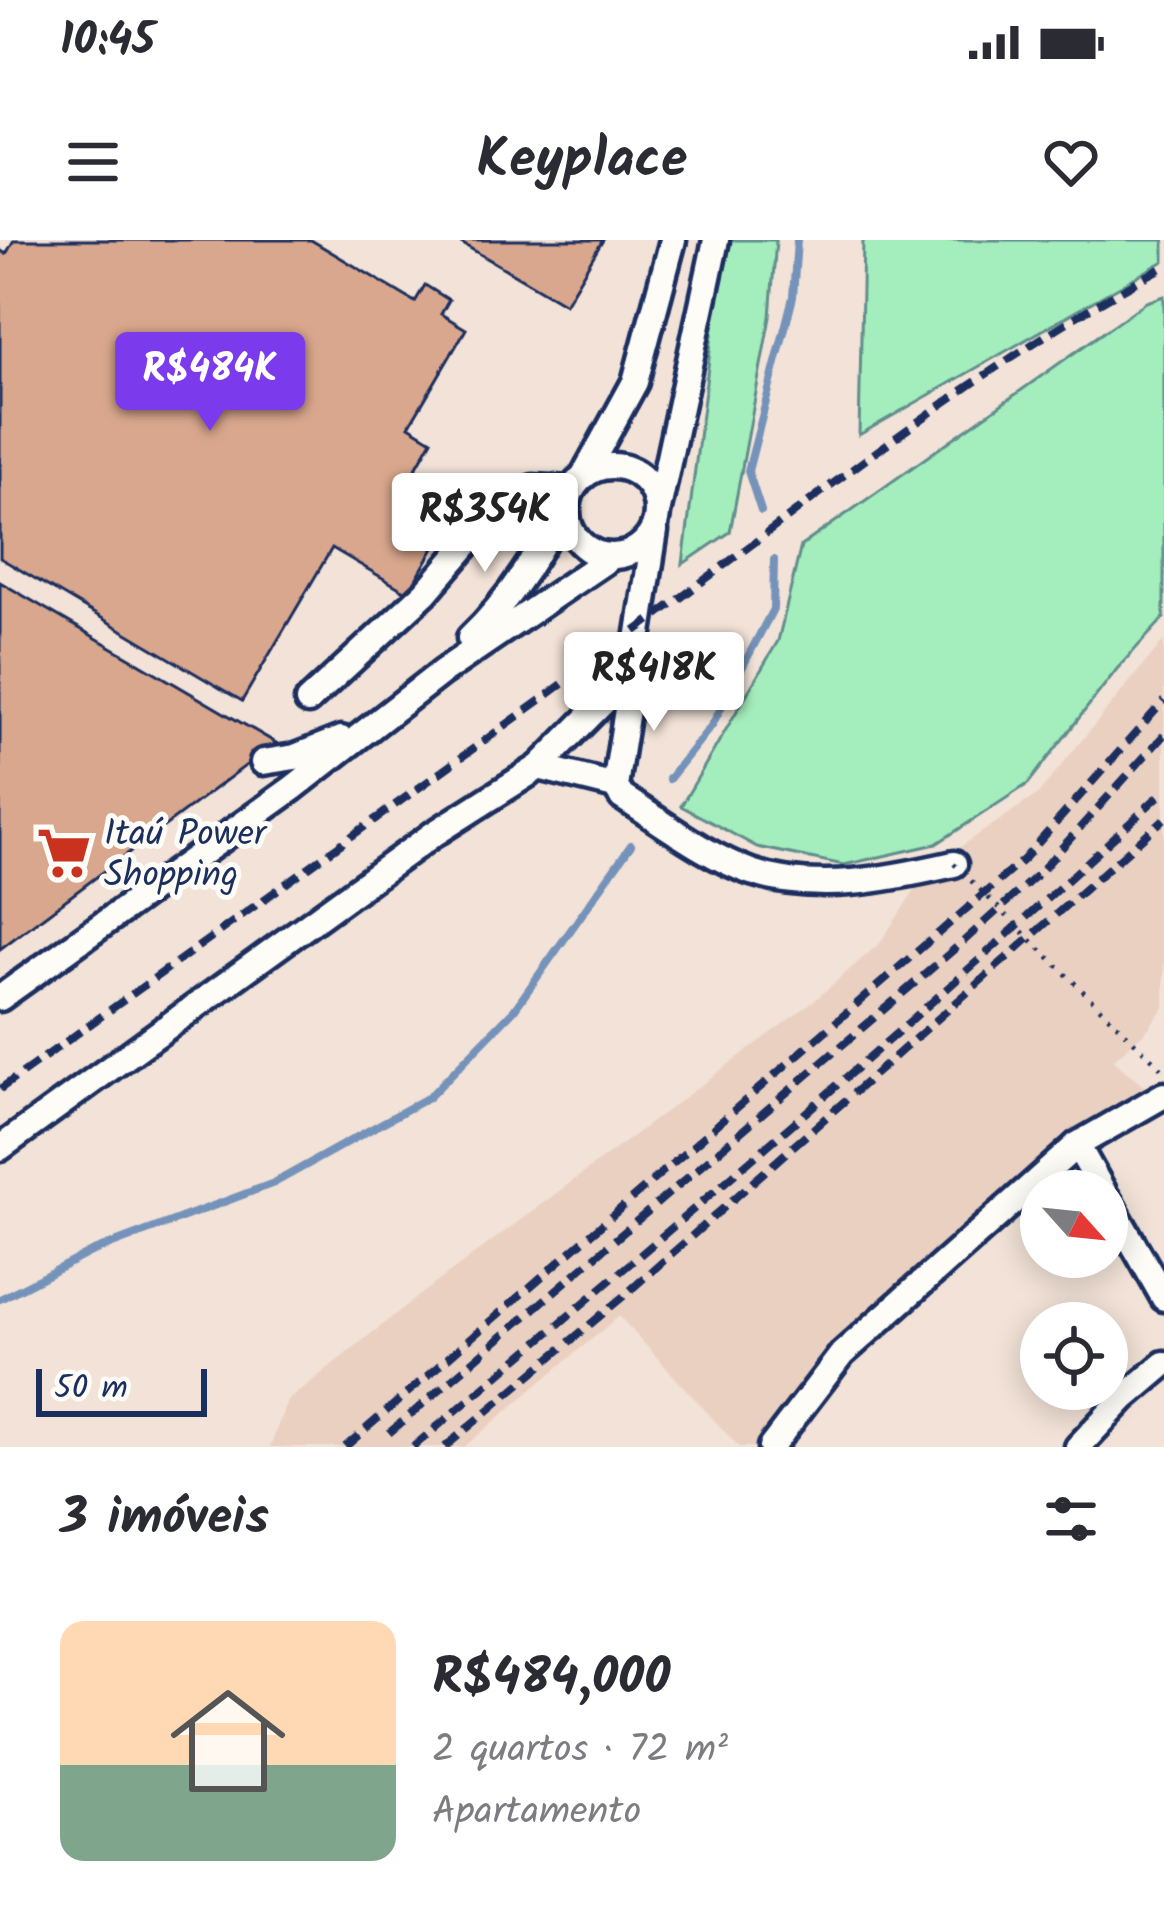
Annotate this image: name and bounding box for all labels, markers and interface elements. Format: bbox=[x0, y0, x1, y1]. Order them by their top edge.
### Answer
text: 10:45 bbox=[60, 6, 155, 78]
text: Keyplace bbox=[477, 119, 687, 205]
icon: menu bbox=[60, 129, 126, 195]
icon: heart bbox=[1038, 129, 1104, 195]
pin: R$484K bbox=[112, 332, 308, 434]
text: R$484K bbox=[142, 340, 278, 402]
pin: R$354K bbox=[387, 473, 583, 575]
text: R$354K bbox=[419, 481, 551, 543]
pin: R$418K bbox=[556, 632, 752, 734]
text: R$418K bbox=[591, 640, 717, 702]
place label: Itaú Power Shopping bbox=[104, 807, 268, 905]
supermarket icon: Itaú Power Shopping bbox=[35, 824, 93, 882]
north arrow bbox=[1020, 1170, 1128, 1278]
map controls bbox=[1020, 1170, 1128, 1410]
button: locate bbox=[1020, 1302, 1128, 1410]
scale bar bbox=[36, 1363, 207, 1416]
text: 50 m bbox=[54, 1363, 128, 1416]
text: 3 imóveis bbox=[60, 1479, 269, 1560]
icon: filters bbox=[1038, 1486, 1104, 1552]
text: R$484,000 bbox=[432, 1639, 670, 1720]
icon: home bbox=[156, 1669, 300, 1813]
text: 2 quartos · 72 m² bbox=[432, 1720, 728, 1782]
text: Apartamento bbox=[432, 1782, 641, 1844]

